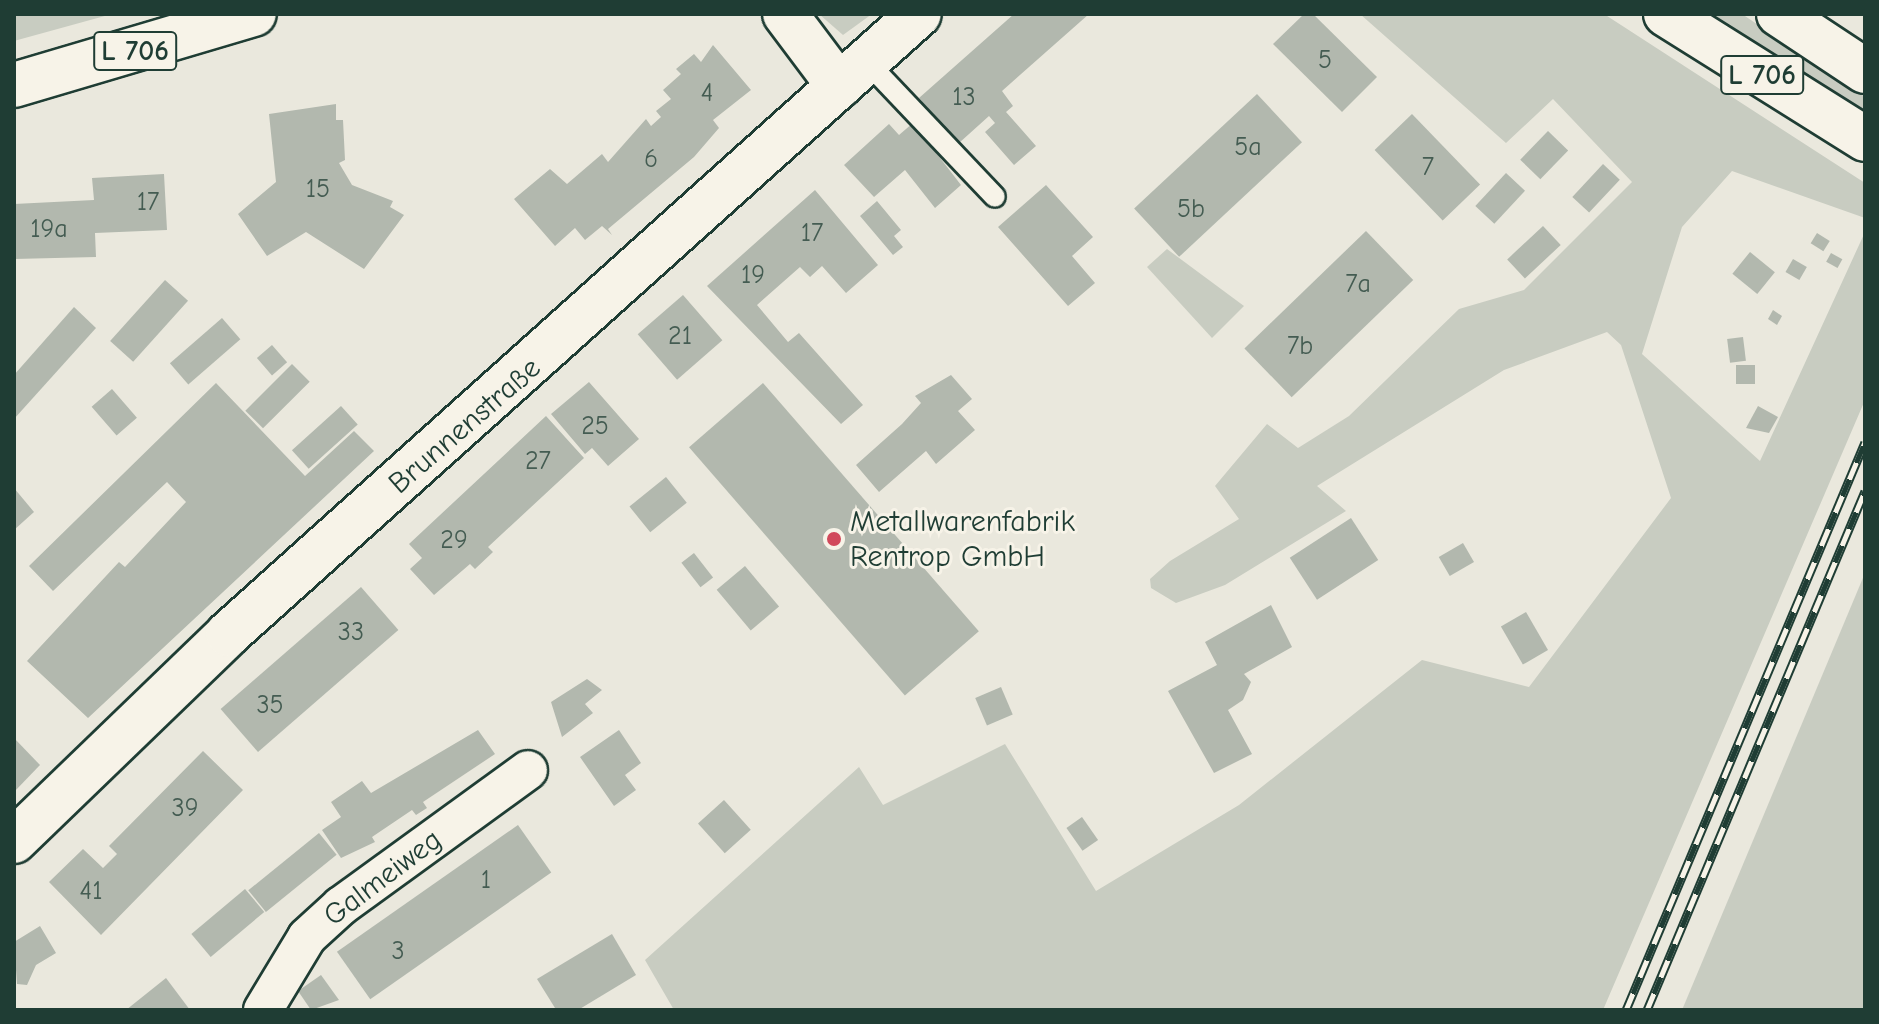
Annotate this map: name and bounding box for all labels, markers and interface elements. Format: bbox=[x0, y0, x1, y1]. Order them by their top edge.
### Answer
road number: L 706 bbox=[93, 27, 177, 75]
house number: 5 bbox=[1318, 45, 1332, 77]
road number: L 706 bbox=[1720, 51, 1804, 99]
house number: 4 bbox=[701, 78, 713, 110]
house number: 13 bbox=[952, 82, 976, 114]
house number: 5a bbox=[1234, 132, 1262, 164]
house number: 6 bbox=[644, 144, 658, 176]
house number: 7 bbox=[1422, 152, 1434, 184]
house number: 15 bbox=[306, 174, 330, 206]
house number: 17 bbox=[137, 187, 159, 219]
house number: 5b bbox=[1177, 194, 1205, 226]
house number: 19a bbox=[30, 214, 68, 246]
house number: 17 bbox=[801, 218, 823, 250]
house number: 19 bbox=[741, 260, 765, 292]
house number: 7a bbox=[1345, 269, 1371, 301]
house number: 21 bbox=[668, 321, 692, 353]
house number: 7b bbox=[1287, 331, 1313, 363]
street label: Brunnenstraße bbox=[382, 350, 548, 502]
house number: 25 bbox=[581, 411, 609, 443]
house number: 27 bbox=[525, 446, 551, 478]
place label: Metallwarenfabrik Rentrop GmbH bbox=[850, 504, 1075, 574]
house number: 29 bbox=[440, 525, 468, 557]
marker: Metallwarenfabrik Rentrop GmbH bbox=[825, 530, 843, 548]
house number: 33 bbox=[338, 617, 364, 649]
house number: 35 bbox=[256, 690, 284, 722]
house number: 39 bbox=[172, 793, 198, 825]
street label: Galmeiweg bbox=[317, 822, 449, 934]
house number: 1 bbox=[481, 865, 491, 897]
house number: 41 bbox=[80, 876, 102, 908]
house number: 3 bbox=[391, 936, 405, 968]

